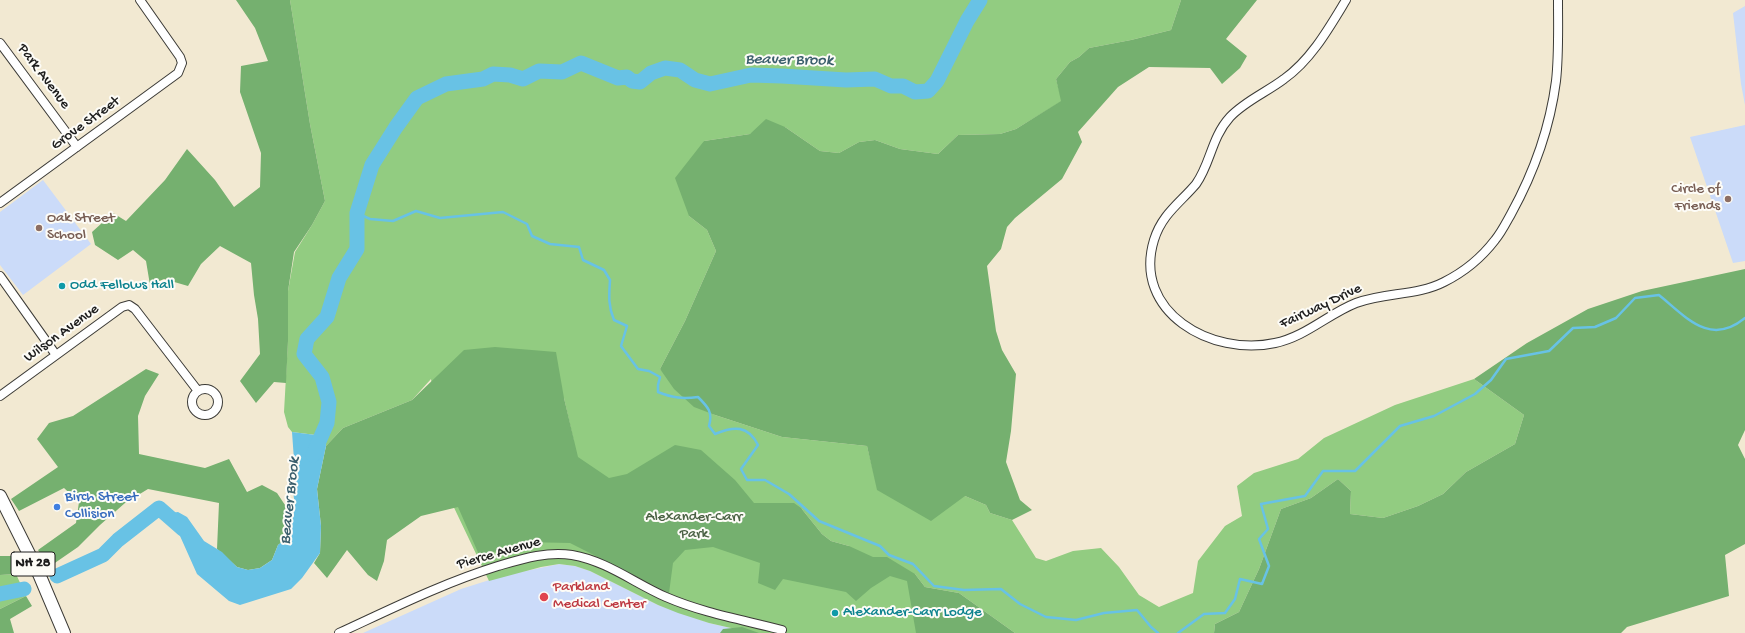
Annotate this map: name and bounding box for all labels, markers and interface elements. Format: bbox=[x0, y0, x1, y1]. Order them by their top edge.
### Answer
street label: Park Avenue bbox=[13, 41, 73, 113]
water label: Beaver Brook bbox=[745, 51, 833, 71]
street label: Grove Street bbox=[48, 93, 124, 155]
place label: Circle of Friends bbox=[1671, 181, 1720, 216]
marker: Circle of Friends bbox=[1723, 194, 1733, 204]
place label: Oak Street School bbox=[47, 210, 115, 245]
marker: Oak Street School bbox=[34, 223, 44, 233]
place label: Odd Fellows Hall bbox=[70, 277, 174, 295]
street label: Fairway Drive bbox=[1277, 280, 1365, 334]
marker: Odd Fellows Hall bbox=[57, 281, 67, 291]
street label: Wilson Avenue bbox=[21, 301, 103, 367]
water label: Beaver Brook bbox=[277, 456, 305, 546]
place label: Birch Street Collision bbox=[65, 489, 138, 524]
marker: Birch Street Collision bbox=[52, 502, 62, 512]
park label: Alexander-Carr Park bbox=[646, 509, 742, 544]
street label: Pierce Avenue bbox=[455, 533, 543, 575]
road number: NH 28 bbox=[11, 552, 55, 576]
place label: Parkland Medical Center bbox=[553, 579, 646, 614]
marker: Parkland Medical Center bbox=[538, 591, 550, 603]
place label: Alexander-Carr Lodge bbox=[843, 604, 982, 622]
marker: Alexander-Carr Lodge bbox=[830, 608, 840, 618]

